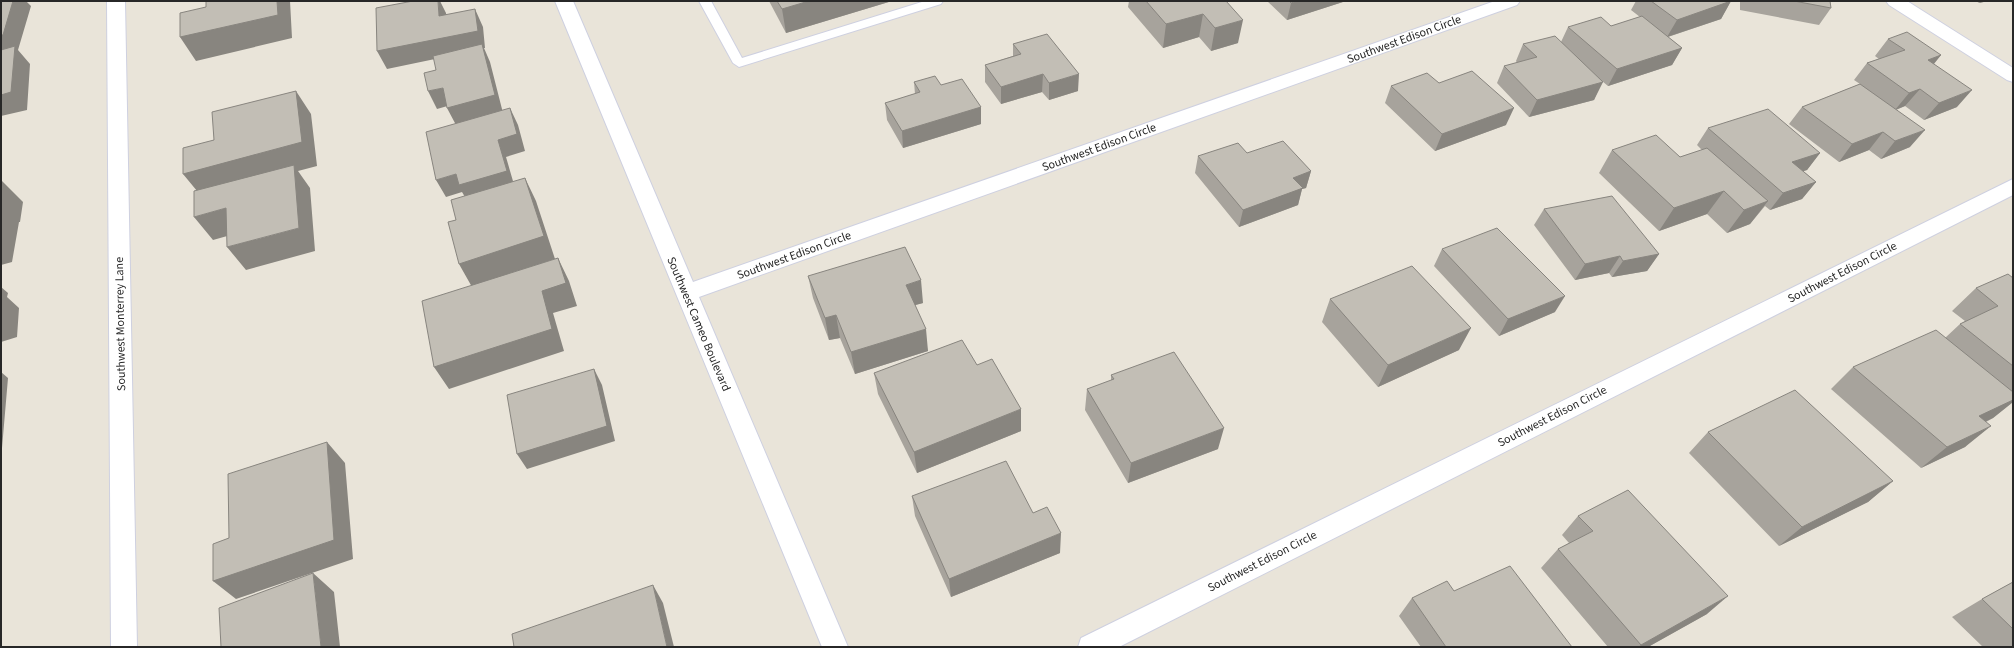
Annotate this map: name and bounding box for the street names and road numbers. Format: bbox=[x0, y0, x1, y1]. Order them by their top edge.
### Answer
street label: Southwest Edison Circle bbox=[1345, 11, 1464, 68]
street label: Southwest Edison Circle bbox=[1040, 119, 1159, 176]
street label: Southwest Edison Circle bbox=[735, 227, 854, 284]
street label: Southwest Edison Circle bbox=[1785, 238, 1900, 307]
street label: Southwest Cameo Boulevard bbox=[662, 254, 735, 394]
street label: Southwest Monterrey Lane bbox=[111, 257, 130, 391]
street label: Southwest Edison Circle bbox=[1495, 382, 1610, 451]
street label: Southwest Edison Circle bbox=[1205, 527, 1320, 596]

